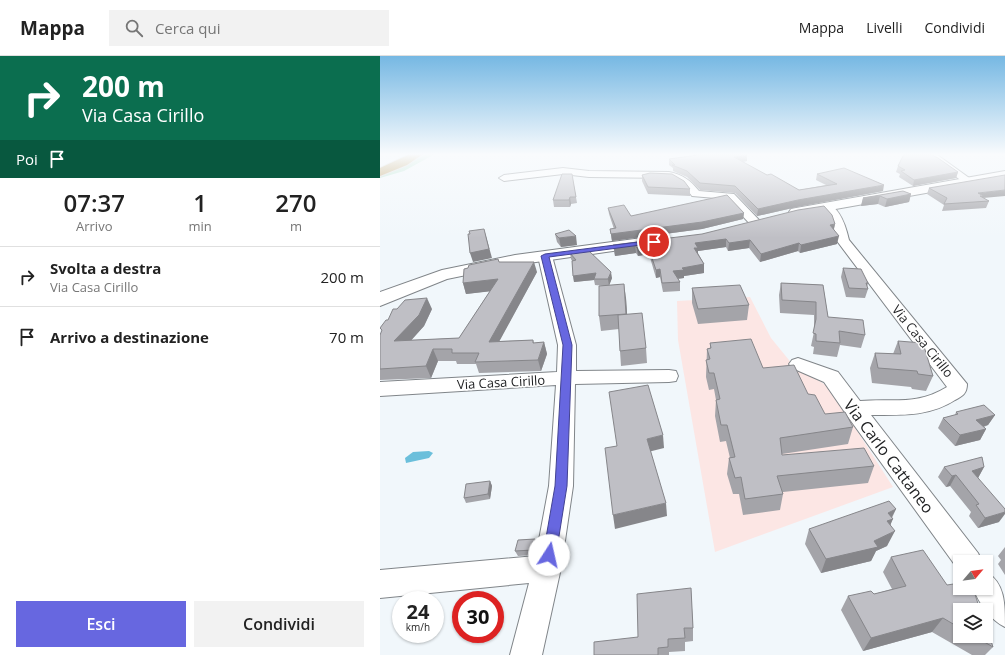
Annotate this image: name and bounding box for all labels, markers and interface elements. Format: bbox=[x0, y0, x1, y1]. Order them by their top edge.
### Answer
search box bbox=[109, 10, 389, 46]
text: Mappa bbox=[20, 15, 85, 41]
icon: search bbox=[123, 17, 145, 39]
text: Cerca qui bbox=[155, 18, 221, 38]
text: Mappa bbox=[799, 18, 844, 37]
text: Livelli bbox=[866, 18, 902, 37]
text: Condividi bbox=[924, 18, 985, 37]
text: 200 m bbox=[82, 67, 165, 105]
icon: right bbox=[16, 72, 68, 124]
text: Via Casa Cirillo bbox=[82, 103, 204, 127]
icon: arrive bbox=[46, 148, 68, 170]
text: Poi bbox=[16, 149, 38, 169]
text: 07:37 bbox=[64, 186, 125, 219]
text: 1 bbox=[193, 186, 207, 219]
text: 270 bbox=[275, 186, 316, 219]
text: Arrivo bbox=[76, 217, 112, 235]
text: min bbox=[189, 217, 212, 235]
text: m bbox=[290, 217, 302, 235]
pin bbox=[637, 225, 671, 259]
icon: arrive bbox=[643, 231, 665, 253]
text: Svolta a destra bbox=[50, 258, 161, 278]
icon: right bbox=[16, 266, 38, 288]
text: 200 m bbox=[320, 267, 364, 287]
text: Via Casa Cirillo bbox=[50, 278, 138, 296]
street label: Via Casa Cirillo bbox=[888, 301, 958, 381]
icon: arrive bbox=[16, 326, 38, 348]
text: Arrivo a destinazione bbox=[50, 327, 209, 347]
text: 70 m bbox=[329, 327, 364, 347]
street label: Via Casa Cirillo bbox=[456, 371, 546, 393]
street label: Via Carlo Cattaneo bbox=[839, 394, 939, 518]
position arrow bbox=[528, 534, 570, 576]
north arrow bbox=[953, 555, 993, 595]
map controls bbox=[953, 555, 993, 643]
speed limit sign: 30 bbox=[452, 591, 504, 643]
text: 24 bbox=[407, 598, 429, 625]
button: Esci bbox=[16, 601, 186, 647]
button: Condividi bbox=[194, 601, 364, 647]
button: layers bbox=[953, 603, 993, 643]
text: km/h bbox=[406, 620, 430, 634]

